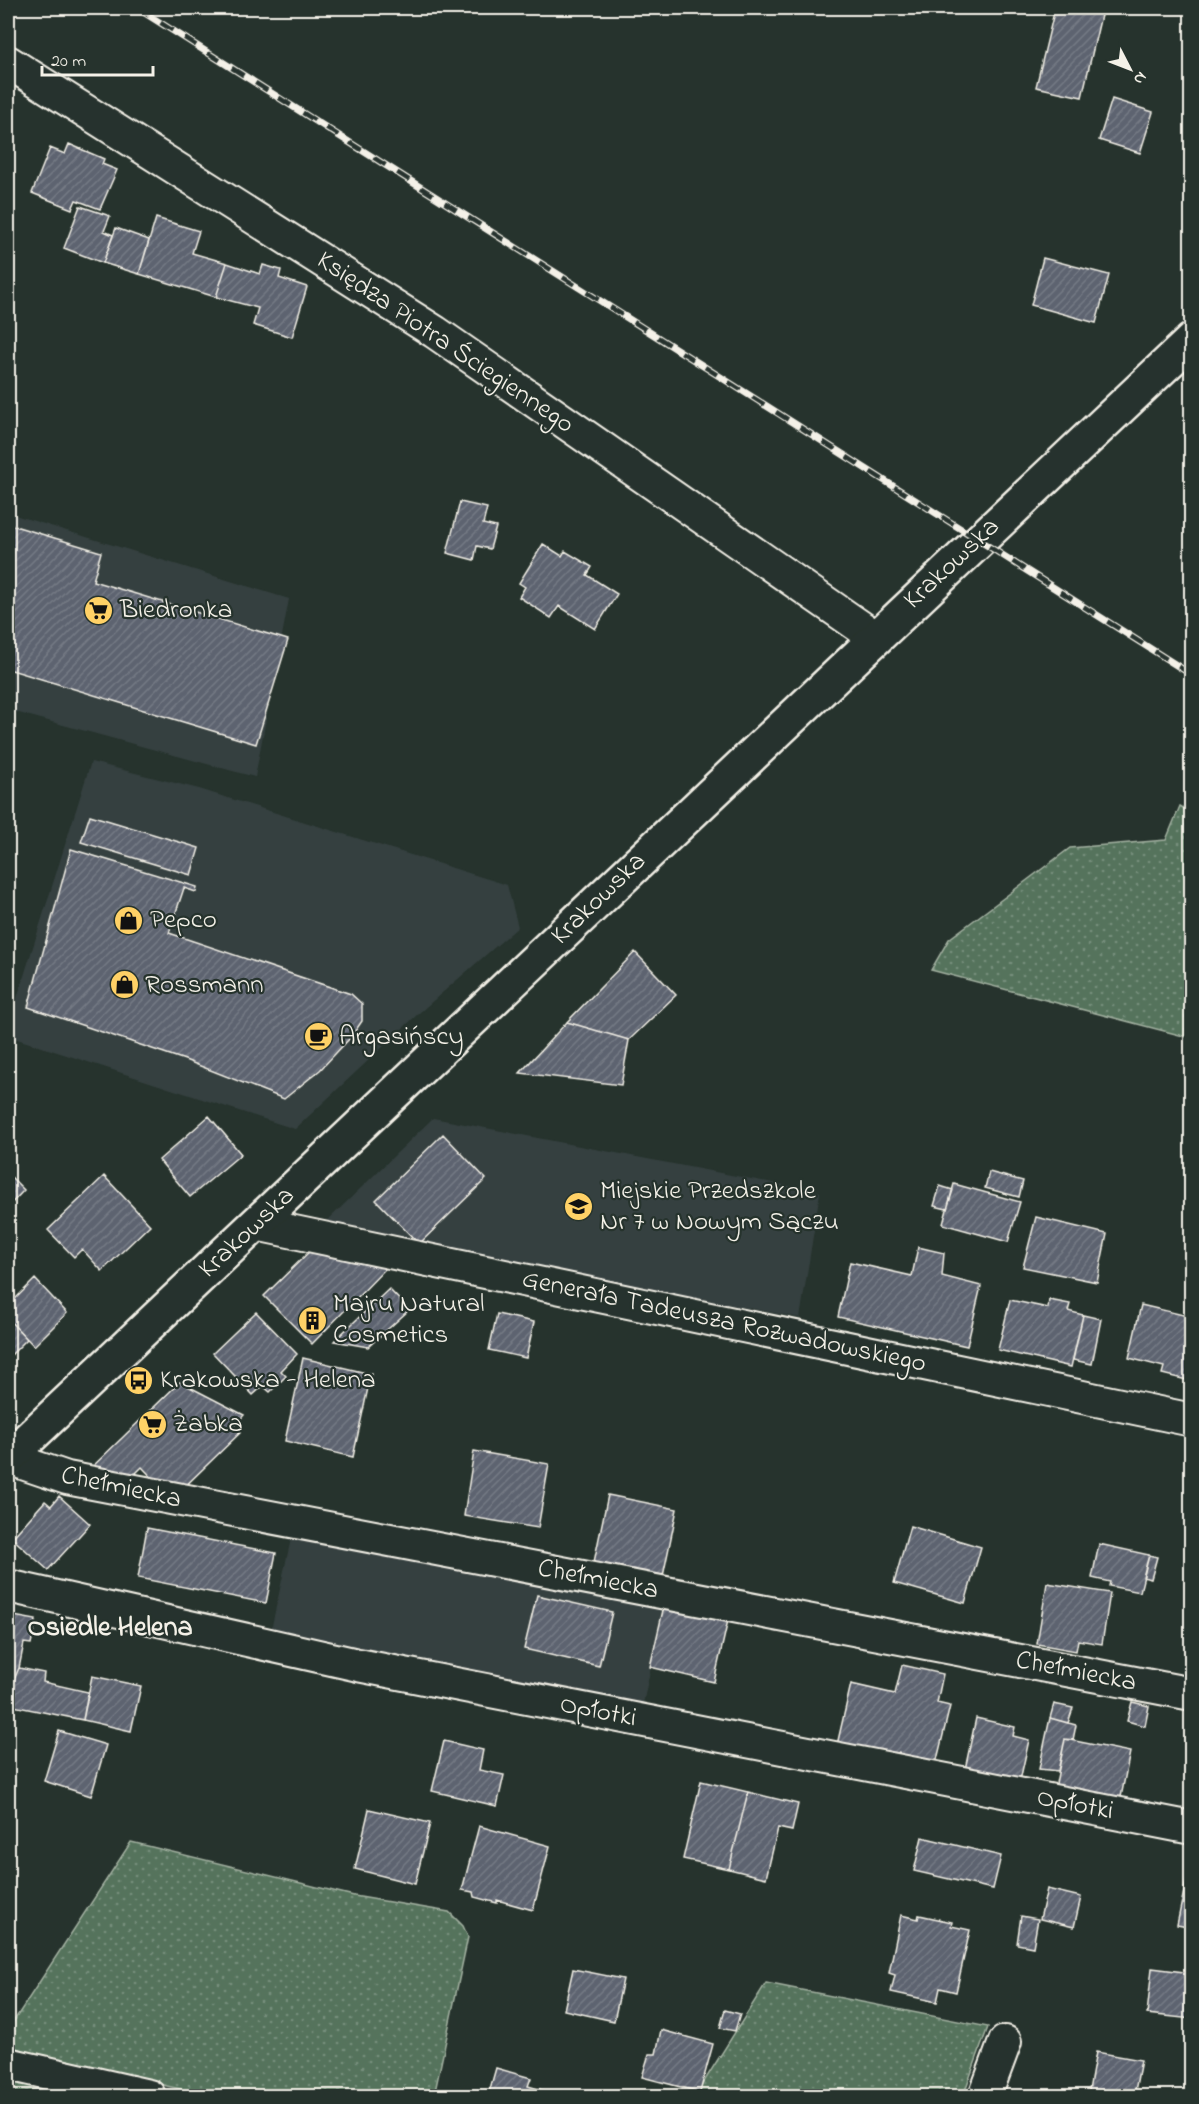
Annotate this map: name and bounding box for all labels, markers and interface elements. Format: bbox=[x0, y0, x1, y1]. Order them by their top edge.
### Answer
scale bar bbox=[42, 39, 153, 77]
north arrow bbox=[1100, 39, 1160, 99]
text: 20 m bbox=[51, 49, 86, 75]
text: N bbox=[1127, 66, 1152, 90]
street label: Księdza Piotra Ściegiennego bbox=[308, 242, 582, 444]
street label: Krakowska bbox=[895, 509, 1009, 619]
place label: Biedronka bbox=[119, 591, 232, 630]
supermarket icon: Biedronka bbox=[83, 594, 115, 626]
street label: Krakowska bbox=[542, 843, 656, 955]
place label: Pepco bbox=[150, 901, 217, 940]
shop icon: Pepco bbox=[113, 904, 145, 936]
place label: Rossmann bbox=[145, 966, 264, 1005]
shop icon: Rossmann bbox=[108, 969, 140, 1001]
place label: Argasińscy bbox=[339, 1018, 463, 1057]
cafe icon: Argasińscy bbox=[302, 1021, 334, 1053]
place label: Miejskie Przedszkole Nr 7 w Nowym Sączu bbox=[600, 1172, 839, 1242]
street label: Krakowska bbox=[190, 1178, 304, 1288]
school or university icon: Miejskie Przedszkole Nr 7 w Nowym Sączu bbox=[563, 1191, 595, 1223]
street label: Generała Tadeusza Rozwadowskiego bbox=[518, 1260, 930, 1384]
place label: Majru Natural Cosmetics bbox=[333, 1285, 485, 1355]
building icon: Majru Natural Cosmetics bbox=[296, 1304, 328, 1336]
place label: Krakowska - Helena bbox=[160, 1361, 376, 1400]
bus stop icon: Krakowska - Helena bbox=[123, 1364, 155, 1396]
place label: Żabka bbox=[173, 1405, 243, 1444]
supermarket icon: Żabka bbox=[136, 1408, 168, 1440]
street label: Chełmiecka bbox=[57, 1456, 185, 1520]
street label: Chełmiecka bbox=[534, 1549, 662, 1611]
district label: Osiedle Helena bbox=[27, 1608, 193, 1649]
street label: Chełmiecka bbox=[1012, 1641, 1140, 1703]
street label: Opłotki bbox=[556, 1685, 640, 1739]
street label: Opłotki bbox=[1033, 1778, 1117, 1832]

